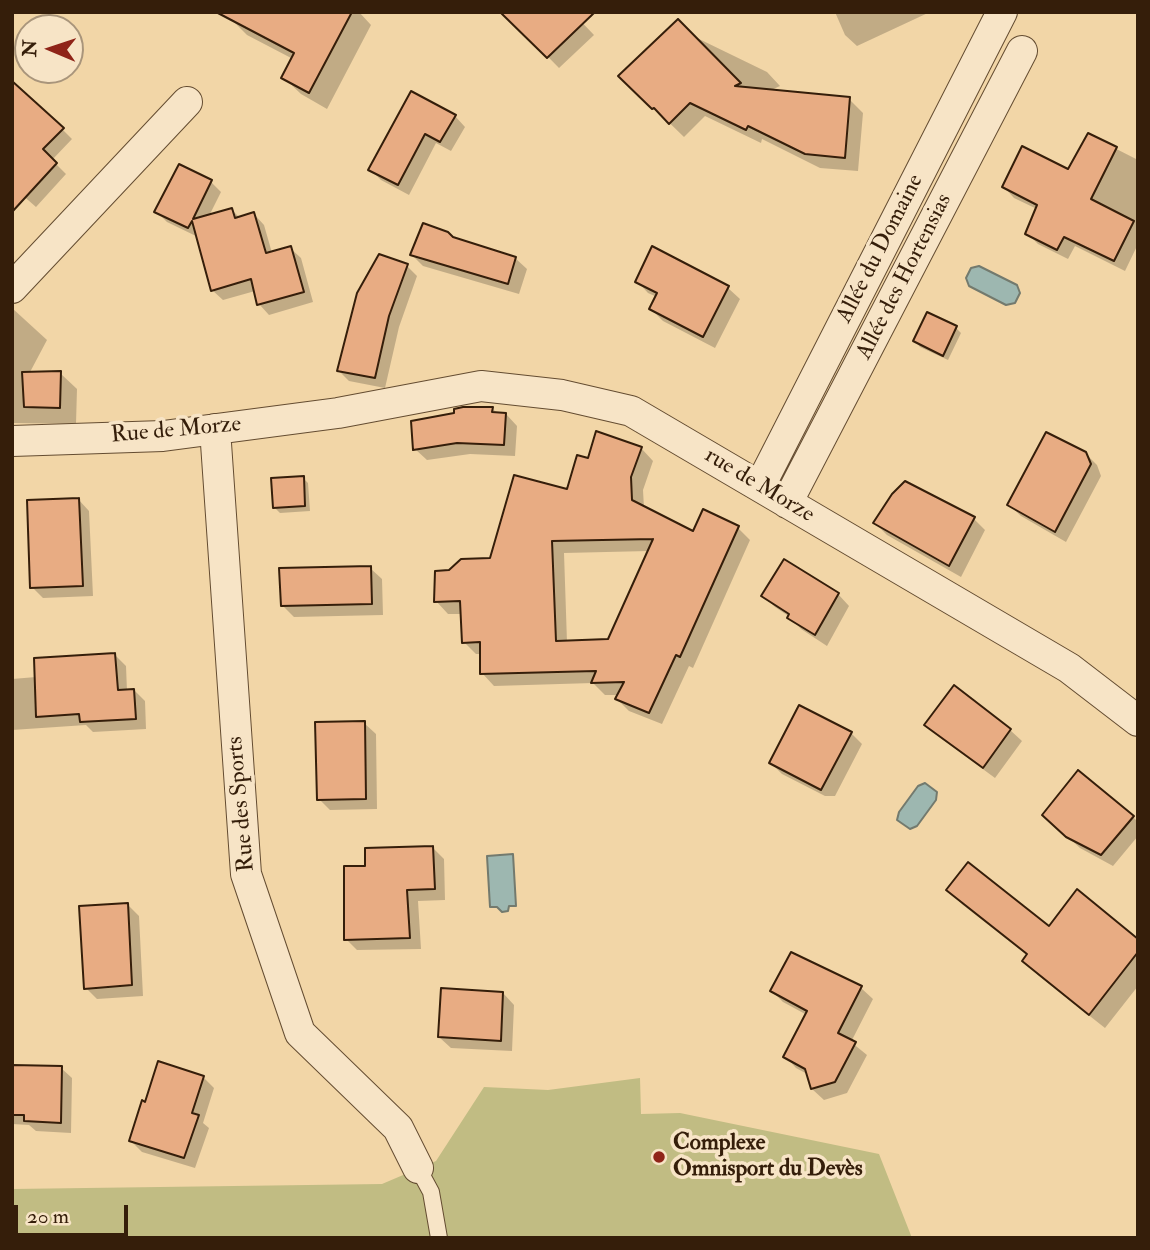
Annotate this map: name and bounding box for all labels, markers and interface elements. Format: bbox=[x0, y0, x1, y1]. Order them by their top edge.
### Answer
north arrow bbox=[14, 14, 84, 84]
text: N bbox=[18, 39, 42, 57]
street label: Allée du Domaine bbox=[832, 170, 930, 328]
street label: Allée des Hortensias bbox=[851, 189, 959, 365]
street label: Rue de Morze bbox=[110, 412, 242, 450]
street label: rue de Morze bbox=[699, 443, 819, 529]
street label: Rue des Sports bbox=[222, 735, 262, 873]
place label: Complexe Omnisport du Devès bbox=[673, 1130, 863, 1184]
marker: Complexe Omnisport du Devès bbox=[651, 1149, 667, 1165]
scale bar bbox=[18, 1190, 131, 1234]
text: 20 m bbox=[27, 1203, 69, 1230]

